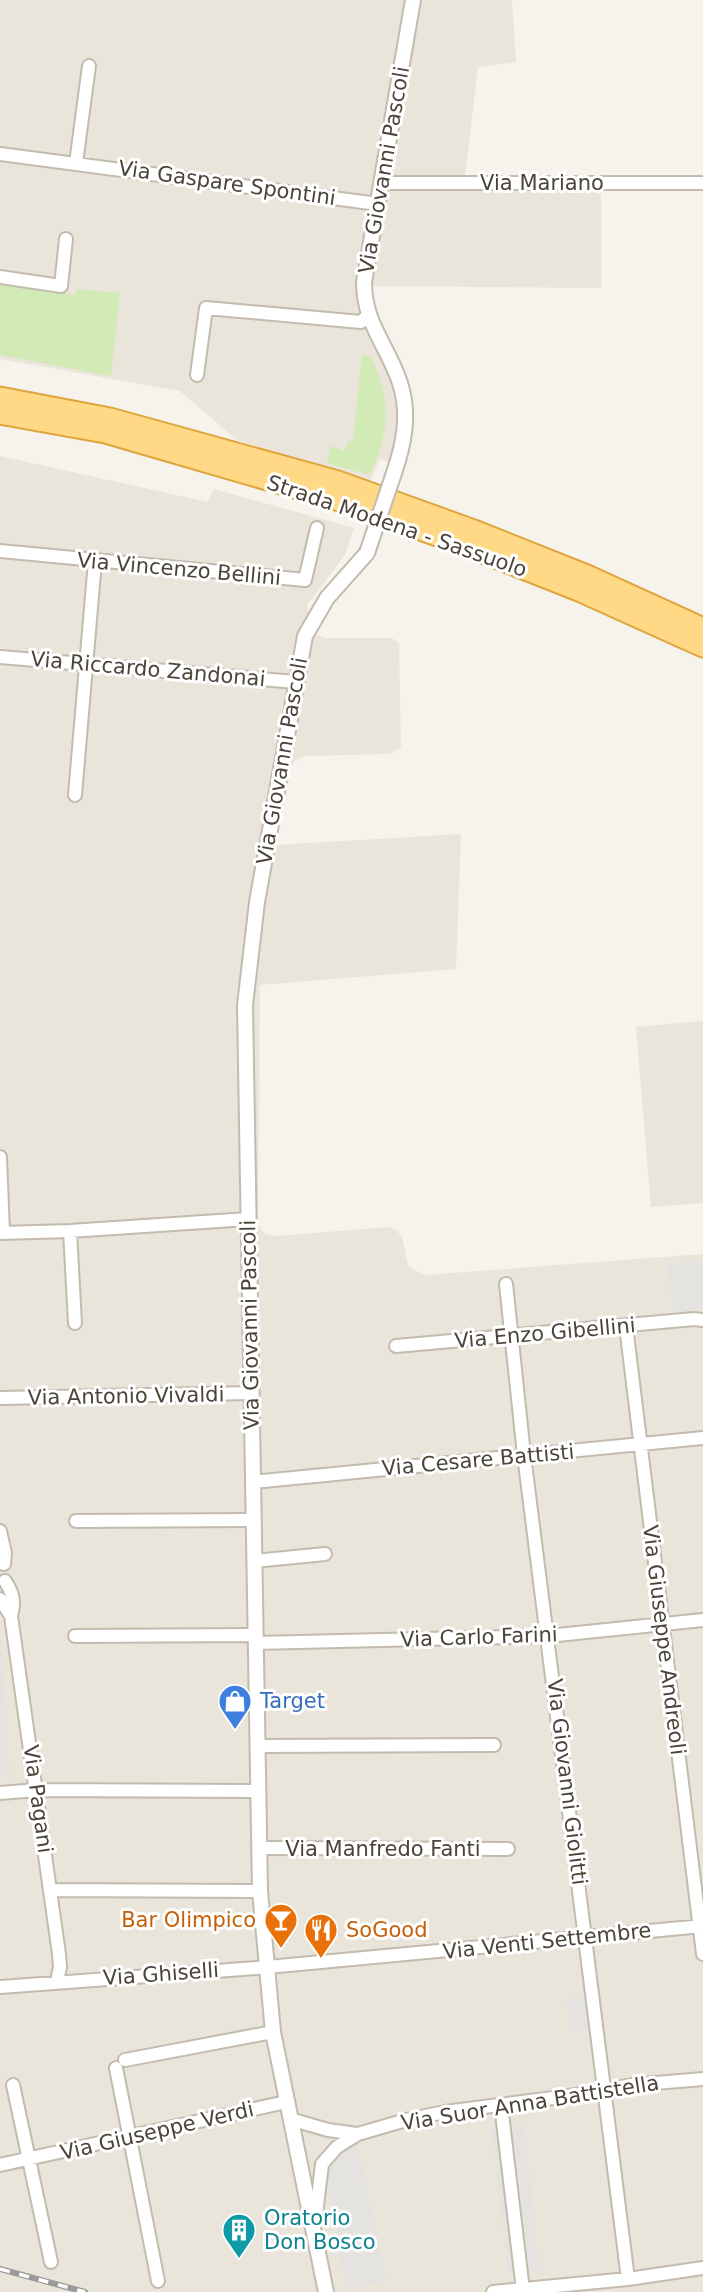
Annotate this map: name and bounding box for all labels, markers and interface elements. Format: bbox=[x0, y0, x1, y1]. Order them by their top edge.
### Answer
street label: Via Giovanni Pascoli bbox=[354, 64, 414, 276]
street label: Via Gaspare Spontini bbox=[117, 156, 337, 210]
street label: Via Mariano bbox=[480, 171, 604, 195]
street label: Strada Modena - Sassuolo bbox=[264, 470, 530, 582]
street label: Via Vincenzo Bellini bbox=[76, 548, 282, 590]
street label: Via Riccardo Zandonai bbox=[30, 647, 266, 691]
street label: Via Giovanni Pascoli bbox=[252, 655, 312, 867]
street label: Via Giovanni Pascoli bbox=[236, 1220, 264, 1430]
street label: Via Enzo Gibellini bbox=[454, 1313, 636, 1353]
street label: Via Antonio Vivaldi bbox=[27, 1382, 225, 1410]
street label: Via Cesare Battisti bbox=[381, 1440, 575, 1480]
street label: Via Giuseppe Andreoli bbox=[638, 1524, 690, 1756]
street label: Via Carlo Farini bbox=[400, 1622, 558, 1652]
street label: Via Giovanni Giolitti bbox=[542, 1678, 592, 1886]
shop icon: Target bbox=[216, 1682, 254, 1731]
place label: Target bbox=[259, 1689, 325, 1713]
street label: Via Pagani bbox=[19, 1743, 57, 1855]
street label: Via Manfredo Fanti bbox=[285, 1837, 481, 1861]
bar icon: Bar Olimpico bbox=[262, 1901, 300, 1950]
place label: Bar Olimpico bbox=[121, 1908, 256, 1932]
restaurant icon: SoGood bbox=[302, 1911, 340, 1960]
place label: SoGood bbox=[346, 1918, 427, 1942]
street label: Via Venti Settembre bbox=[442, 1918, 652, 1964]
street label: Via Ghiselli bbox=[102, 1958, 220, 1990]
street label: Via Suor Anna Battistella bbox=[399, 2071, 661, 2135]
street label: Via Giuseppe Verdi bbox=[58, 2097, 256, 2165]
place label: Oratorio Don Bosco bbox=[264, 2206, 376, 2254]
building icon: Oratorio Don Bosco bbox=[220, 2211, 258, 2260]

